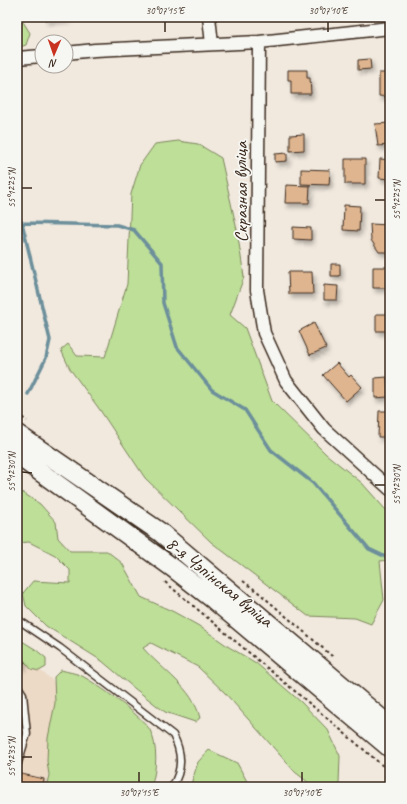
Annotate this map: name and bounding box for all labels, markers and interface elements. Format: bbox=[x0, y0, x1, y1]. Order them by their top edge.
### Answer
text: 30°07'15"E bbox=[146, 4, 186, 17]
text: 30°07'10"E bbox=[309, 4, 349, 17]
north arrow bbox=[34, 34, 74, 74]
text: N bbox=[48, 57, 57, 71]
street label: Скразная вуліца bbox=[229, 140, 253, 243]
text: 55°12'25"N bbox=[5, 166, 18, 208]
text: 55°12'25"N bbox=[390, 178, 403, 220]
text: 55°12'30"N bbox=[5, 450, 18, 492]
text: 55°12'30"N bbox=[390, 463, 403, 505]
street label: 8-я Чэпінская вуліца bbox=[161, 531, 279, 633]
text: 55°12'35"N bbox=[5, 735, 18, 777]
text: 30°07'15"E bbox=[120, 786, 160, 799]
text: 30°07'10"E bbox=[283, 786, 323, 799]

